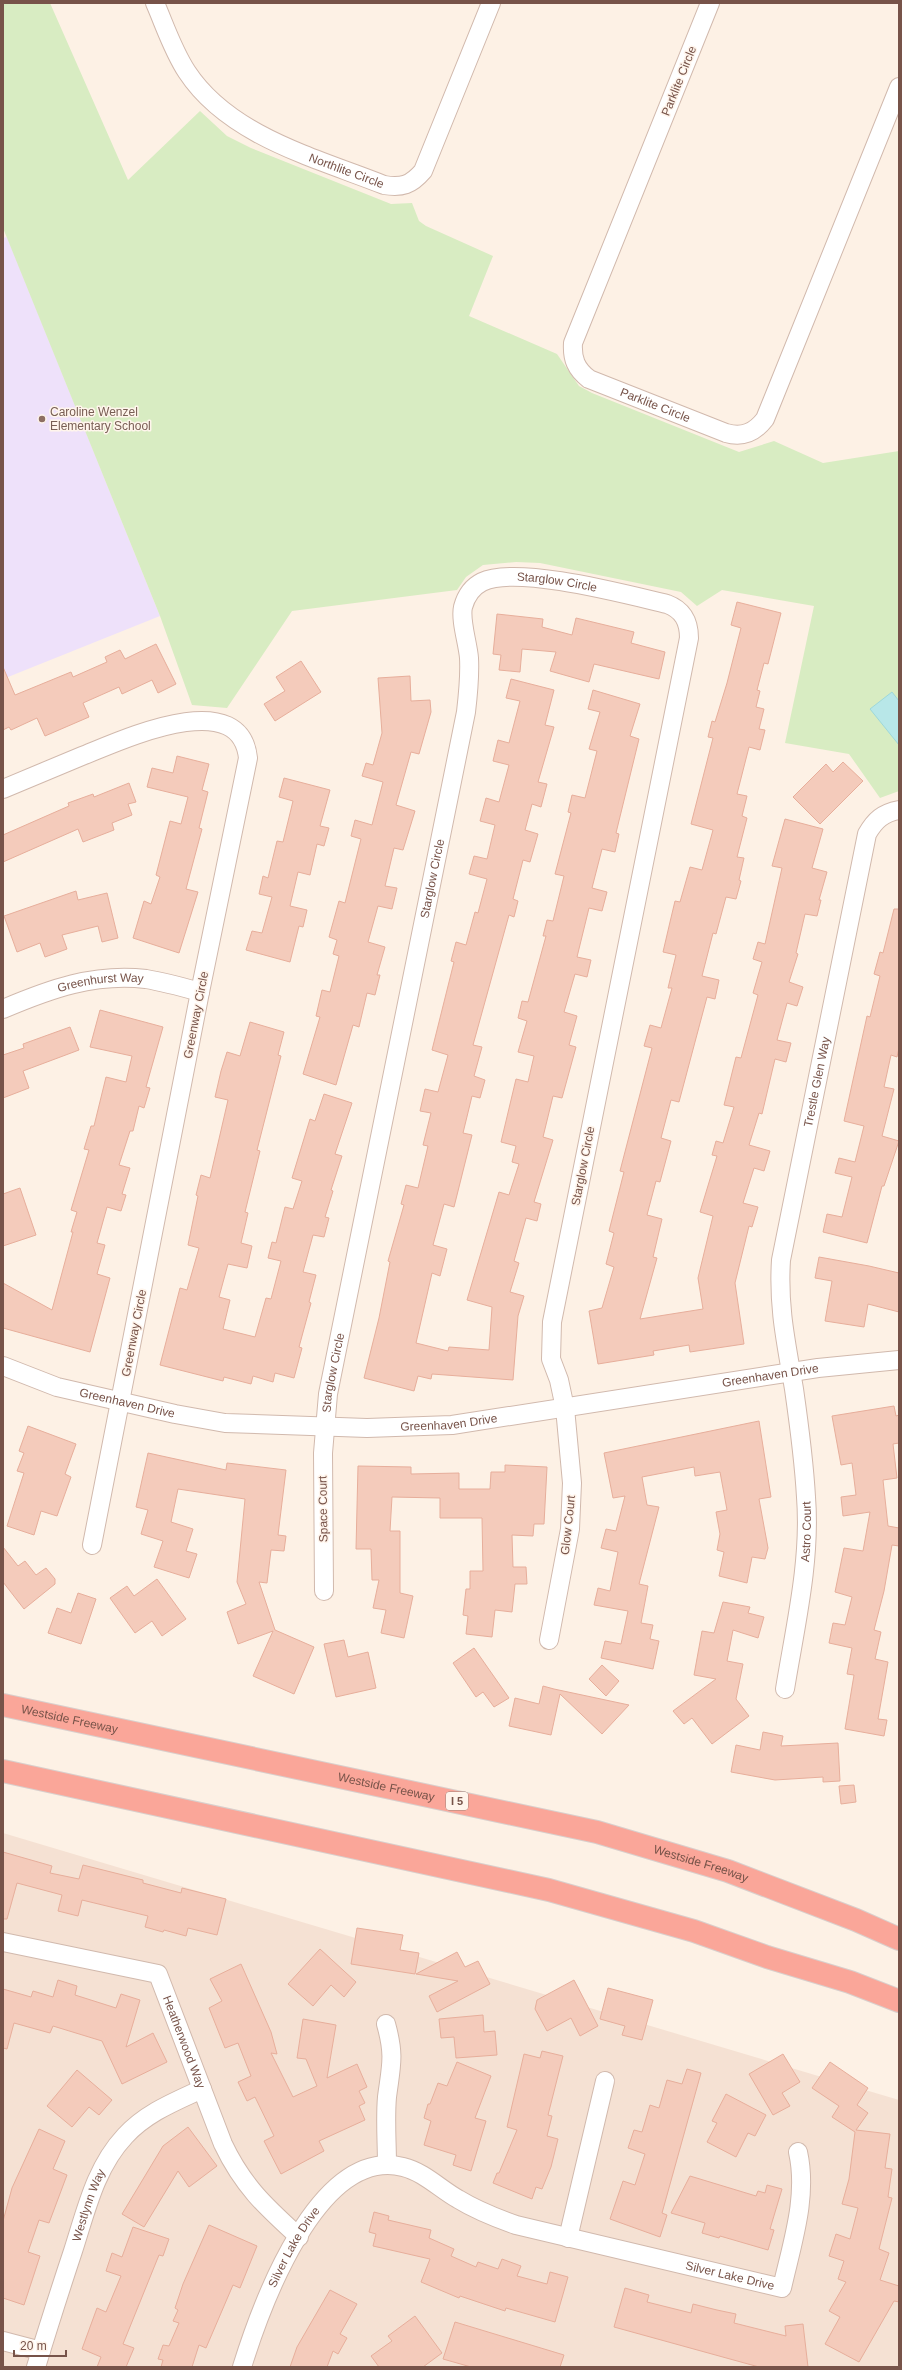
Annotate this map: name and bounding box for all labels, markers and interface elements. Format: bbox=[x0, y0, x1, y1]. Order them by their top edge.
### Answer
street label: Parklite Circle bbox=[659, 44, 699, 118]
street label: Northlite Circle bbox=[307, 150, 386, 191]
street label: Parklite Circle bbox=[618, 385, 692, 425]
place label: Caroline Wenzel Elementary School bbox=[50, 405, 151, 433]
marker: Caroline Wenzel Elementary School bbox=[37, 414, 47, 424]
street label: Starglow Circle bbox=[517, 570, 599, 595]
street label: Starglow Circle bbox=[417, 837, 447, 920]
street label: Greenway Circle bbox=[181, 970, 211, 1060]
street label: Greenhurst Way bbox=[56, 971, 144, 995]
street label: Trestle Glen Way bbox=[801, 1036, 833, 1128]
street label: Starglow Circle bbox=[568, 1125, 598, 1207]
street label: Greenway Circle bbox=[119, 1288, 149, 1378]
street label: Starglow Circle bbox=[319, 1331, 347, 1413]
street label: Greenhaven Drive bbox=[721, 1361, 820, 1390]
street label: Greenhaven Drive bbox=[78, 1385, 177, 1421]
street label: Greenhaven Drive bbox=[400, 1411, 499, 1434]
street label: Space Court bbox=[315, 1475, 331, 1542]
street label: Glow Court bbox=[558, 1494, 578, 1556]
street label: Astro Court bbox=[798, 1500, 814, 1563]
street label: Westside Freeway bbox=[20, 1702, 119, 1736]
street label: Westside Freeway bbox=[337, 1770, 436, 1804]
road number: I 5 bbox=[446, 1792, 468, 1810]
street label: Westside Freeway bbox=[652, 1842, 750, 1885]
street label: Heatherwood Way bbox=[160, 1993, 208, 2090]
street label: Westlynn Way bbox=[69, 2167, 108, 2243]
street label: Silver Lake Drive bbox=[265, 2204, 323, 2290]
street label: Silver Lake Drive bbox=[684, 2258, 776, 2293]
scale bar bbox=[14, 2332, 66, 2358]
text: 20 m bbox=[20, 2339, 47, 2353]

